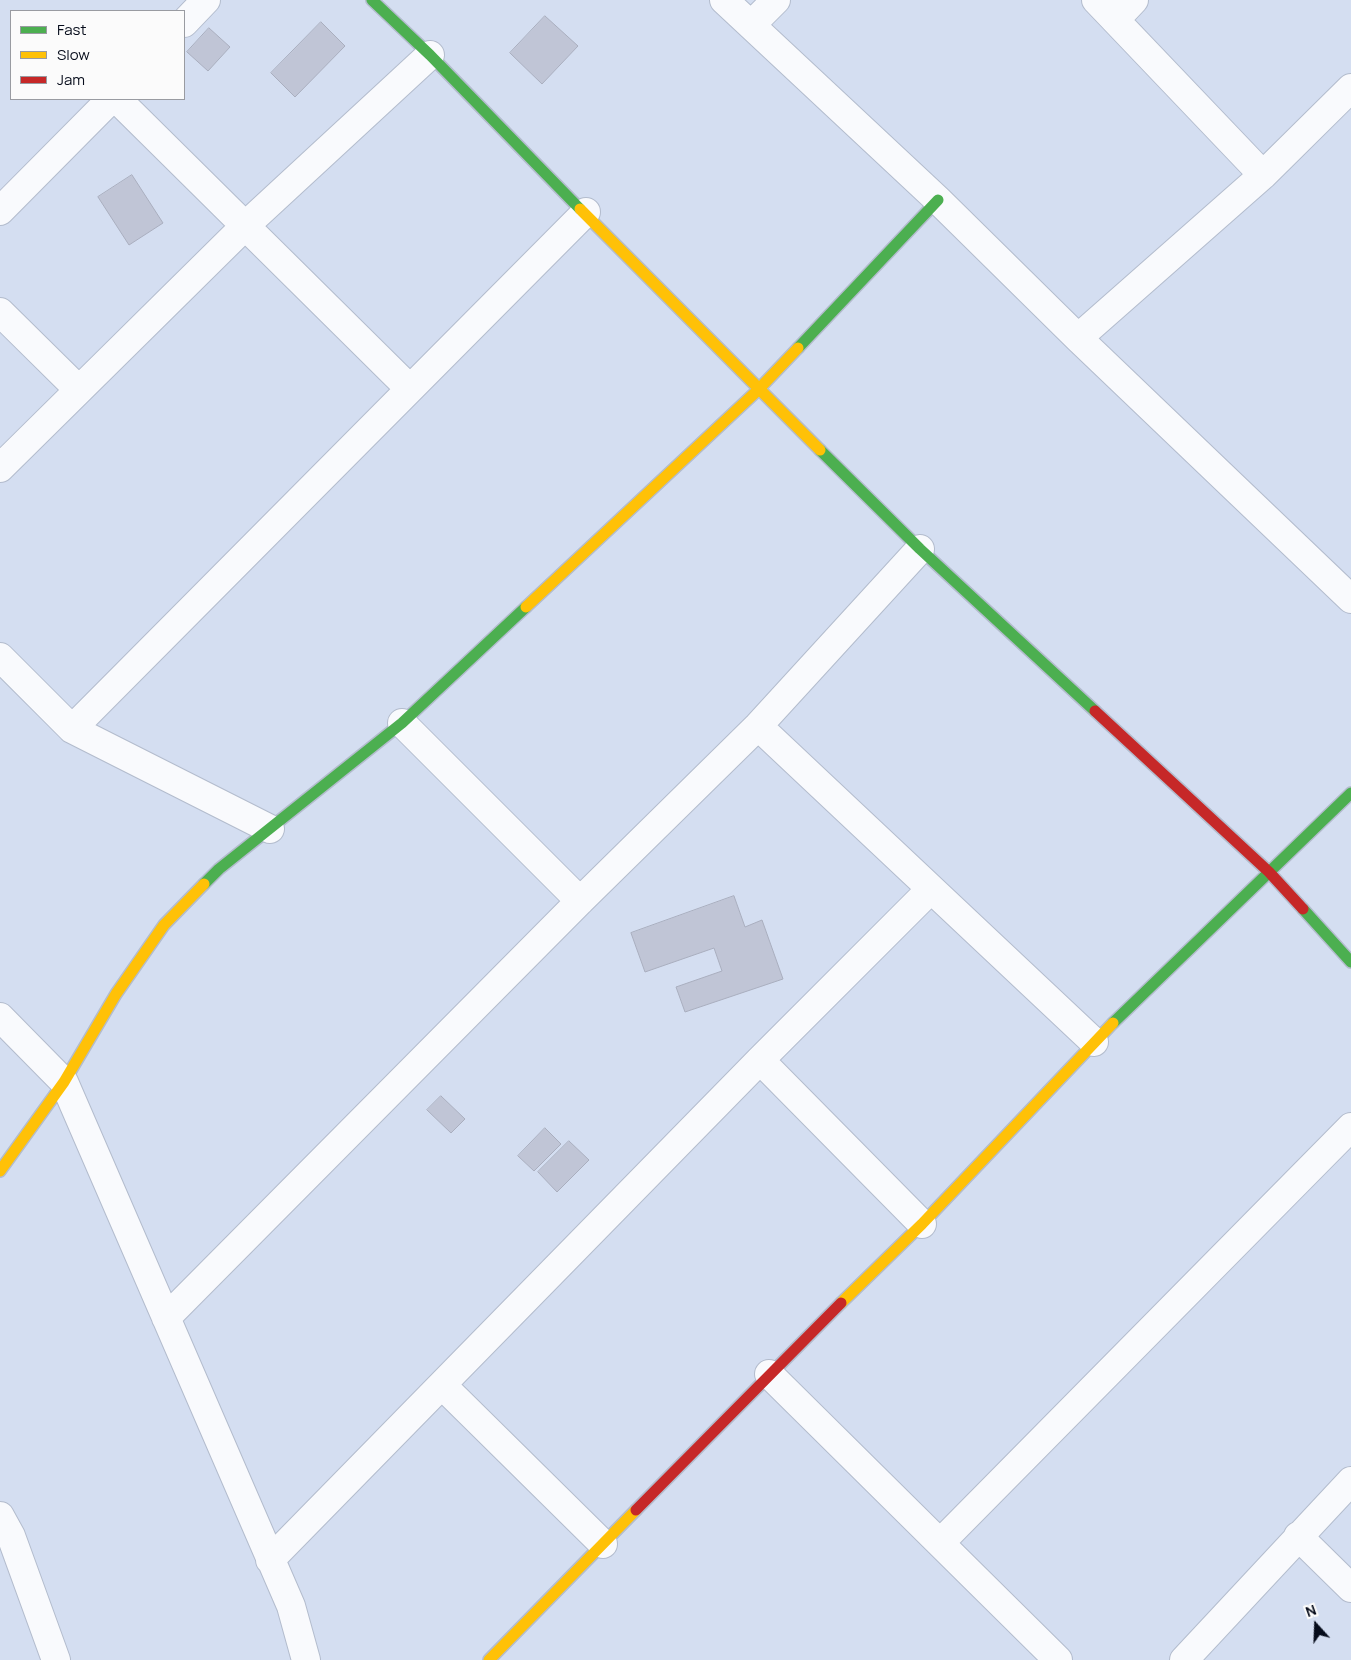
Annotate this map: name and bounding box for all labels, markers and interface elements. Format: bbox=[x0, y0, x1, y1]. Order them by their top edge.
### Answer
legend bbox=[10, 10, 185, 100]
text: Fast bbox=[57, 19, 86, 40]
text: Slow bbox=[57, 44, 90, 65]
text: Jam bbox=[57, 69, 85, 90]
north arrow bbox=[1291, 1600, 1341, 1650]
text: N bbox=[1303, 1600, 1319, 1621]

